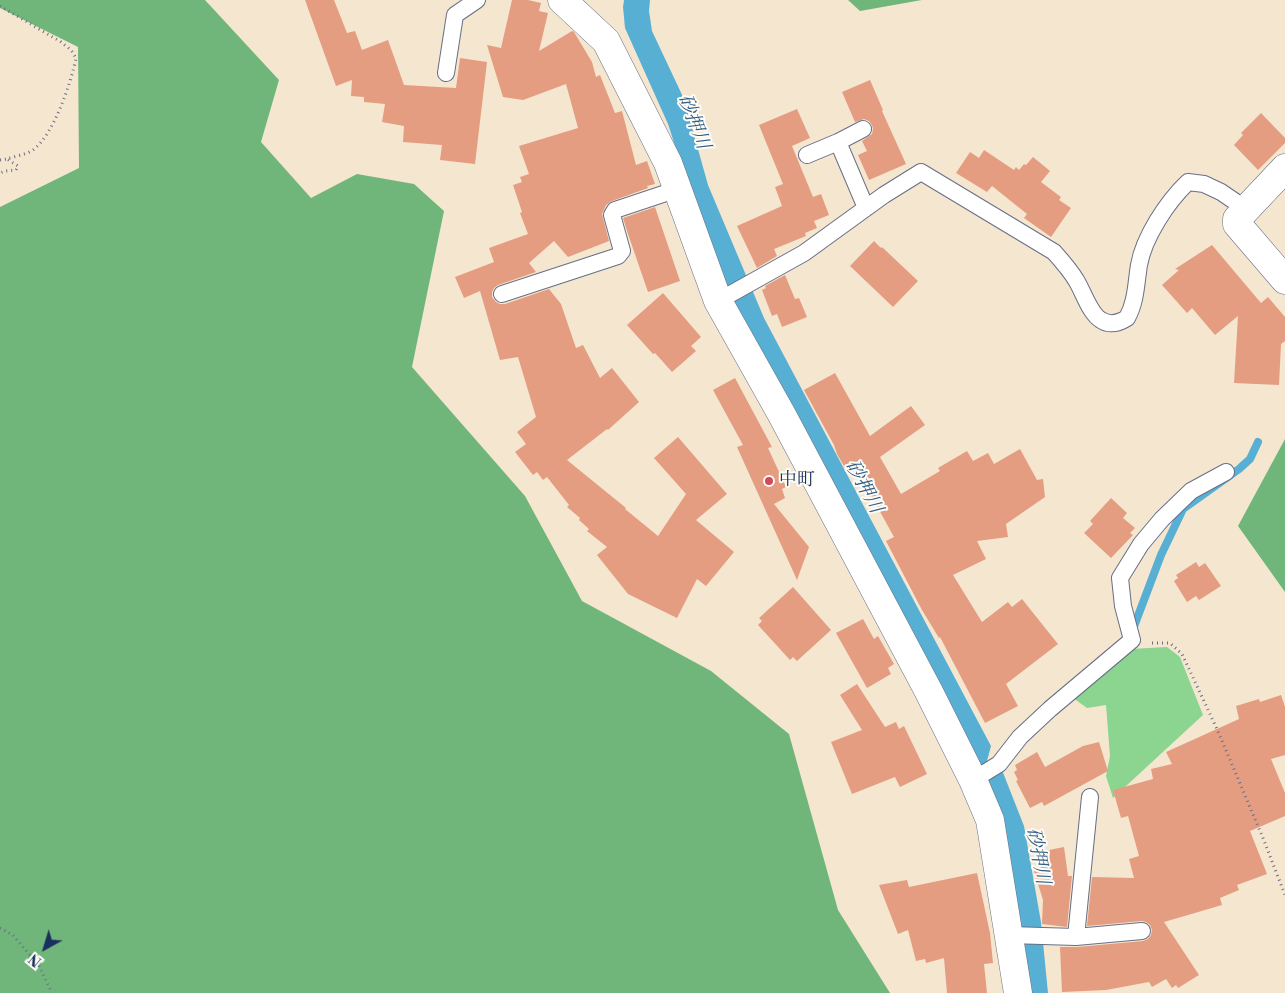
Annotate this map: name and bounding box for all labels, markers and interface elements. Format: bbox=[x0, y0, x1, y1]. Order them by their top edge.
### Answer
water label: 砂押川 bbox=[672, 91, 714, 153]
water label: 砂押川 bbox=[840, 456, 886, 518]
place label: 中町 bbox=[779, 470, 815, 492]
marker: 中町 bbox=[763, 475, 775, 487]
water label: 砂押川 bbox=[1020, 826, 1054, 886]
north arrow bbox=[20, 923, 70, 973]
text: N bbox=[26, 949, 46, 970]

